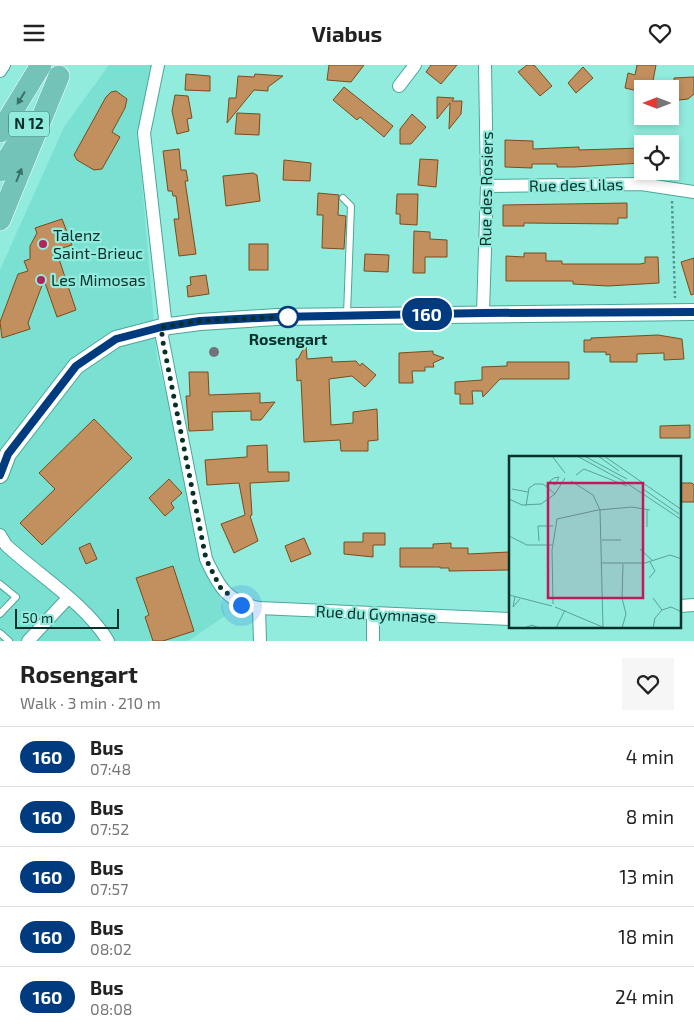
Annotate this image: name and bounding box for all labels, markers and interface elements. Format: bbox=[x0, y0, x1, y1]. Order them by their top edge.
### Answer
icon: menu bbox=[20, 19, 48, 47]
icon: heart bbox=[646, 19, 674, 47]
text: Viabus bbox=[312, 20, 382, 46]
north arrow bbox=[634, 80, 679, 125]
map controls bbox=[634, 80, 679, 180]
one-way arrow bbox=[16, 92, 25, 105]
road number: N 12 bbox=[9, 111, 49, 137]
street label: Rue des Rosiers bbox=[475, 131, 496, 247]
button: locate bbox=[634, 135, 679, 180]
one-way arrow bbox=[15, 167, 23, 182]
street label: Rue des Lilas bbox=[529, 174, 623, 195]
place label: Talenz Saint-Brieuc bbox=[53, 225, 143, 262]
marker: Talenz Saint-Brieuc bbox=[37, 238, 49, 250]
place label: Les Mimosas bbox=[51, 270, 146, 289]
marker: Les Mimosas bbox=[35, 274, 47, 286]
line badge: 160 bbox=[398, 298, 456, 330]
text: 160 bbox=[412, 303, 442, 325]
marker: Rosengart bbox=[277, 306, 299, 328]
place label: Rosengart bbox=[249, 329, 328, 348]
inset map bbox=[509, 456, 682, 629]
your location bbox=[229, 593, 254, 618]
street label: Rue du Gymnase bbox=[315, 601, 437, 626]
scale bar bbox=[15, 606, 119, 629]
text: 50 m bbox=[22, 609, 53, 626]
button: heart bbox=[622, 658, 674, 710]
text: Rosengart bbox=[20, 659, 138, 688]
text: Walk · 3 min · 210 m bbox=[20, 693, 161, 712]
text: Bus bbox=[90, 736, 124, 759]
text: 4 min bbox=[626, 745, 674, 768]
text: 160 bbox=[33, 746, 62, 768]
text: 07:48 bbox=[90, 759, 131, 778]
text: Bus bbox=[90, 796, 124, 819]
text: 8 min bbox=[626, 805, 674, 828]
text: 160 bbox=[33, 806, 62, 828]
text: 07:52 bbox=[90, 819, 129, 838]
text: Bus bbox=[90, 856, 124, 879]
text: 13 min bbox=[619, 865, 674, 888]
text: 160 bbox=[33, 866, 62, 888]
text: 07:57 bbox=[90, 879, 128, 898]
text: Bus bbox=[90, 916, 124, 939]
text: 18 min bbox=[618, 925, 674, 948]
text: 160 bbox=[33, 926, 62, 948]
text: 08:02 bbox=[90, 939, 132, 958]
text: Bus bbox=[90, 976, 124, 999]
text: 24 min bbox=[615, 985, 674, 1008]
text: 160 bbox=[33, 986, 62, 1008]
text: 08:08 bbox=[90, 999, 133, 1018]

